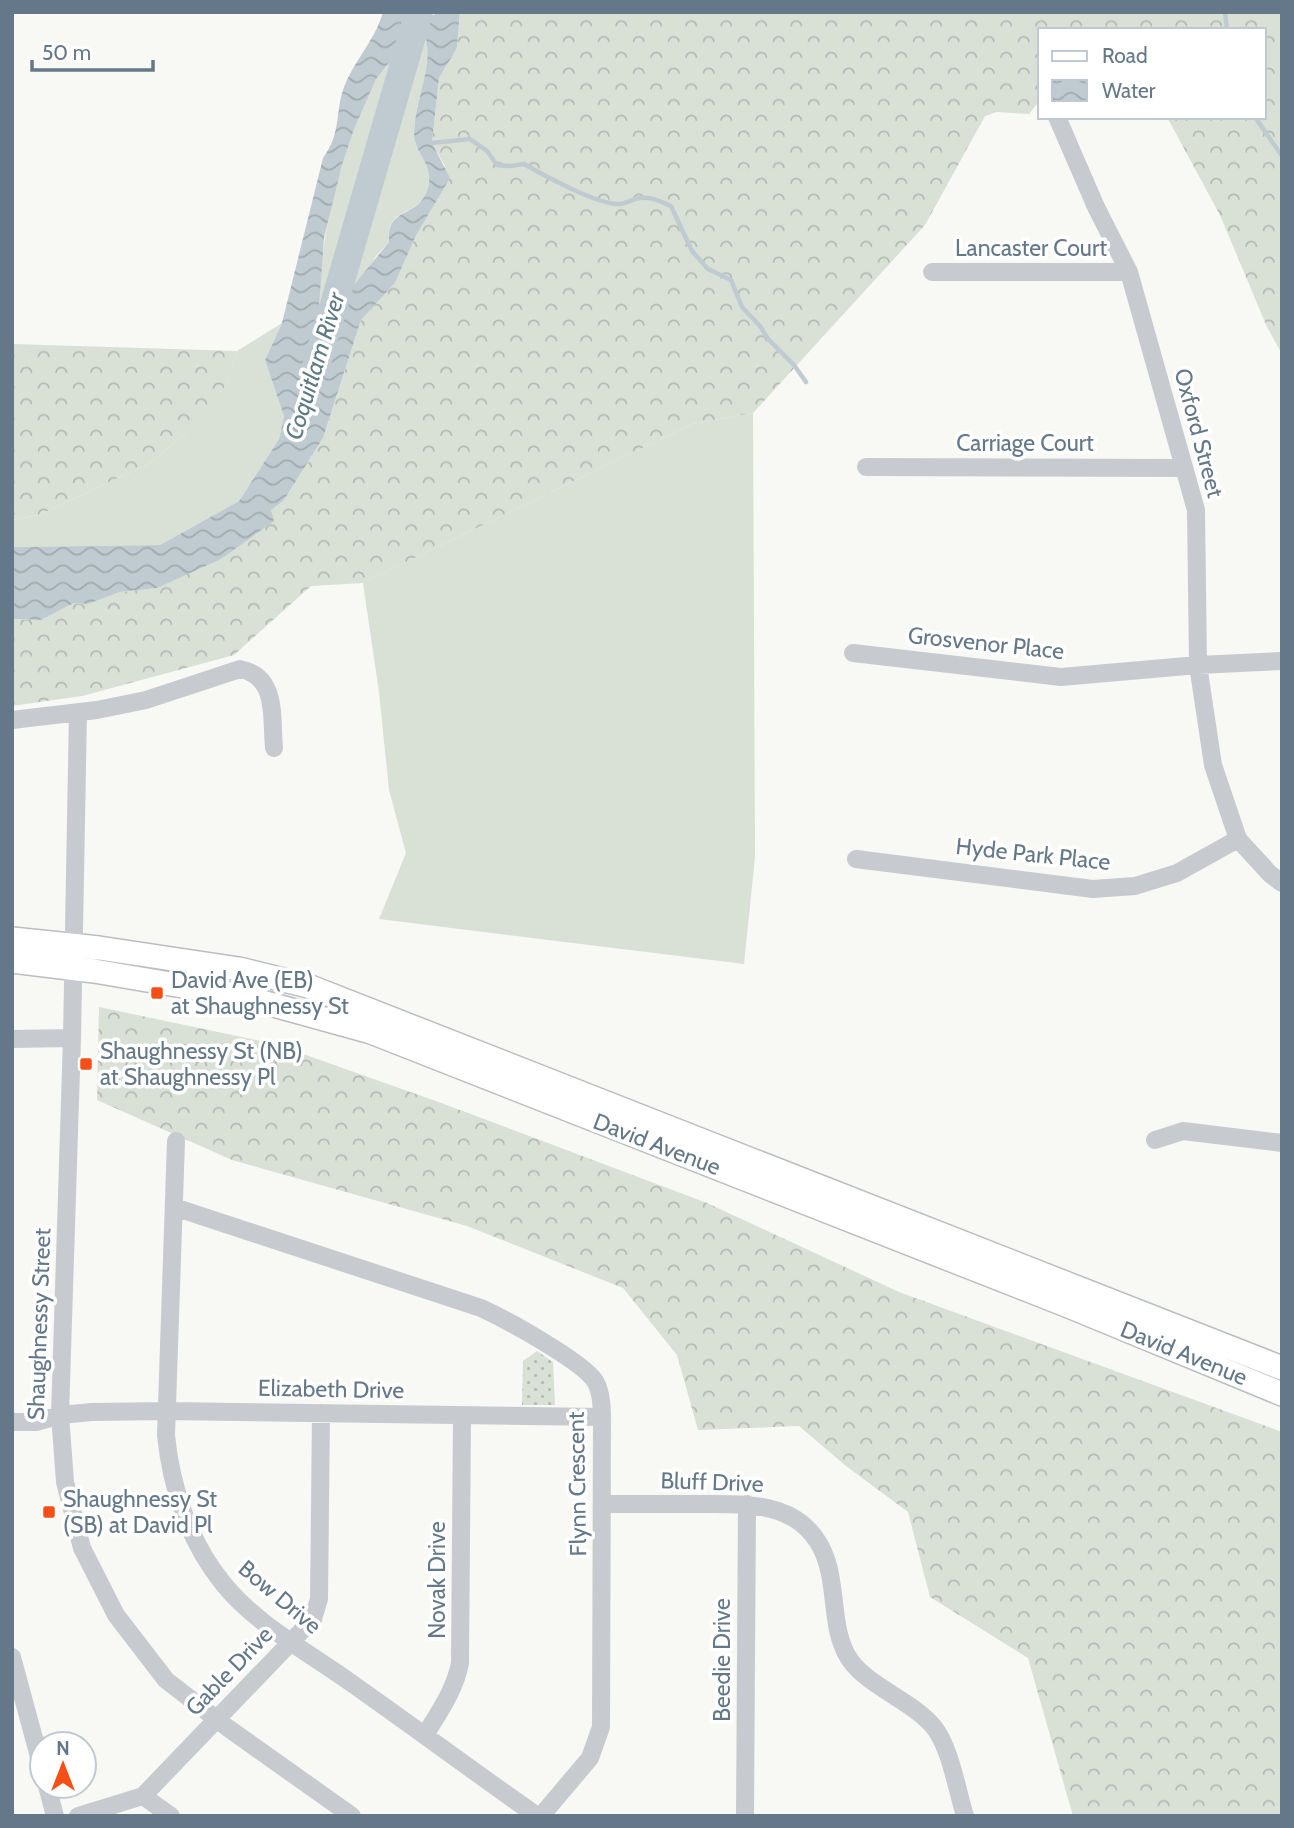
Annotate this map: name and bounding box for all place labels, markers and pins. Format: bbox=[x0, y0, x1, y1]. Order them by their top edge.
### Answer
place label: David Ave (EB) at Shaughnessy St bbox=[171, 966, 349, 1020]
marker: David Ave (EB) at Shaughnessy St bbox=[149, 985, 165, 1001]
place label: Shaughnessy St (NB) at Shaughnessy Pl bbox=[100, 1037, 303, 1091]
marker: Shaughnessy St (NB) at Shaughnessy Pl bbox=[78, 1056, 94, 1072]
place label: Shaughnessy St (SB) at David Pl bbox=[63, 1485, 217, 1539]
marker: Shaughnessy St (SB) at David Pl bbox=[41, 1504, 57, 1520]

